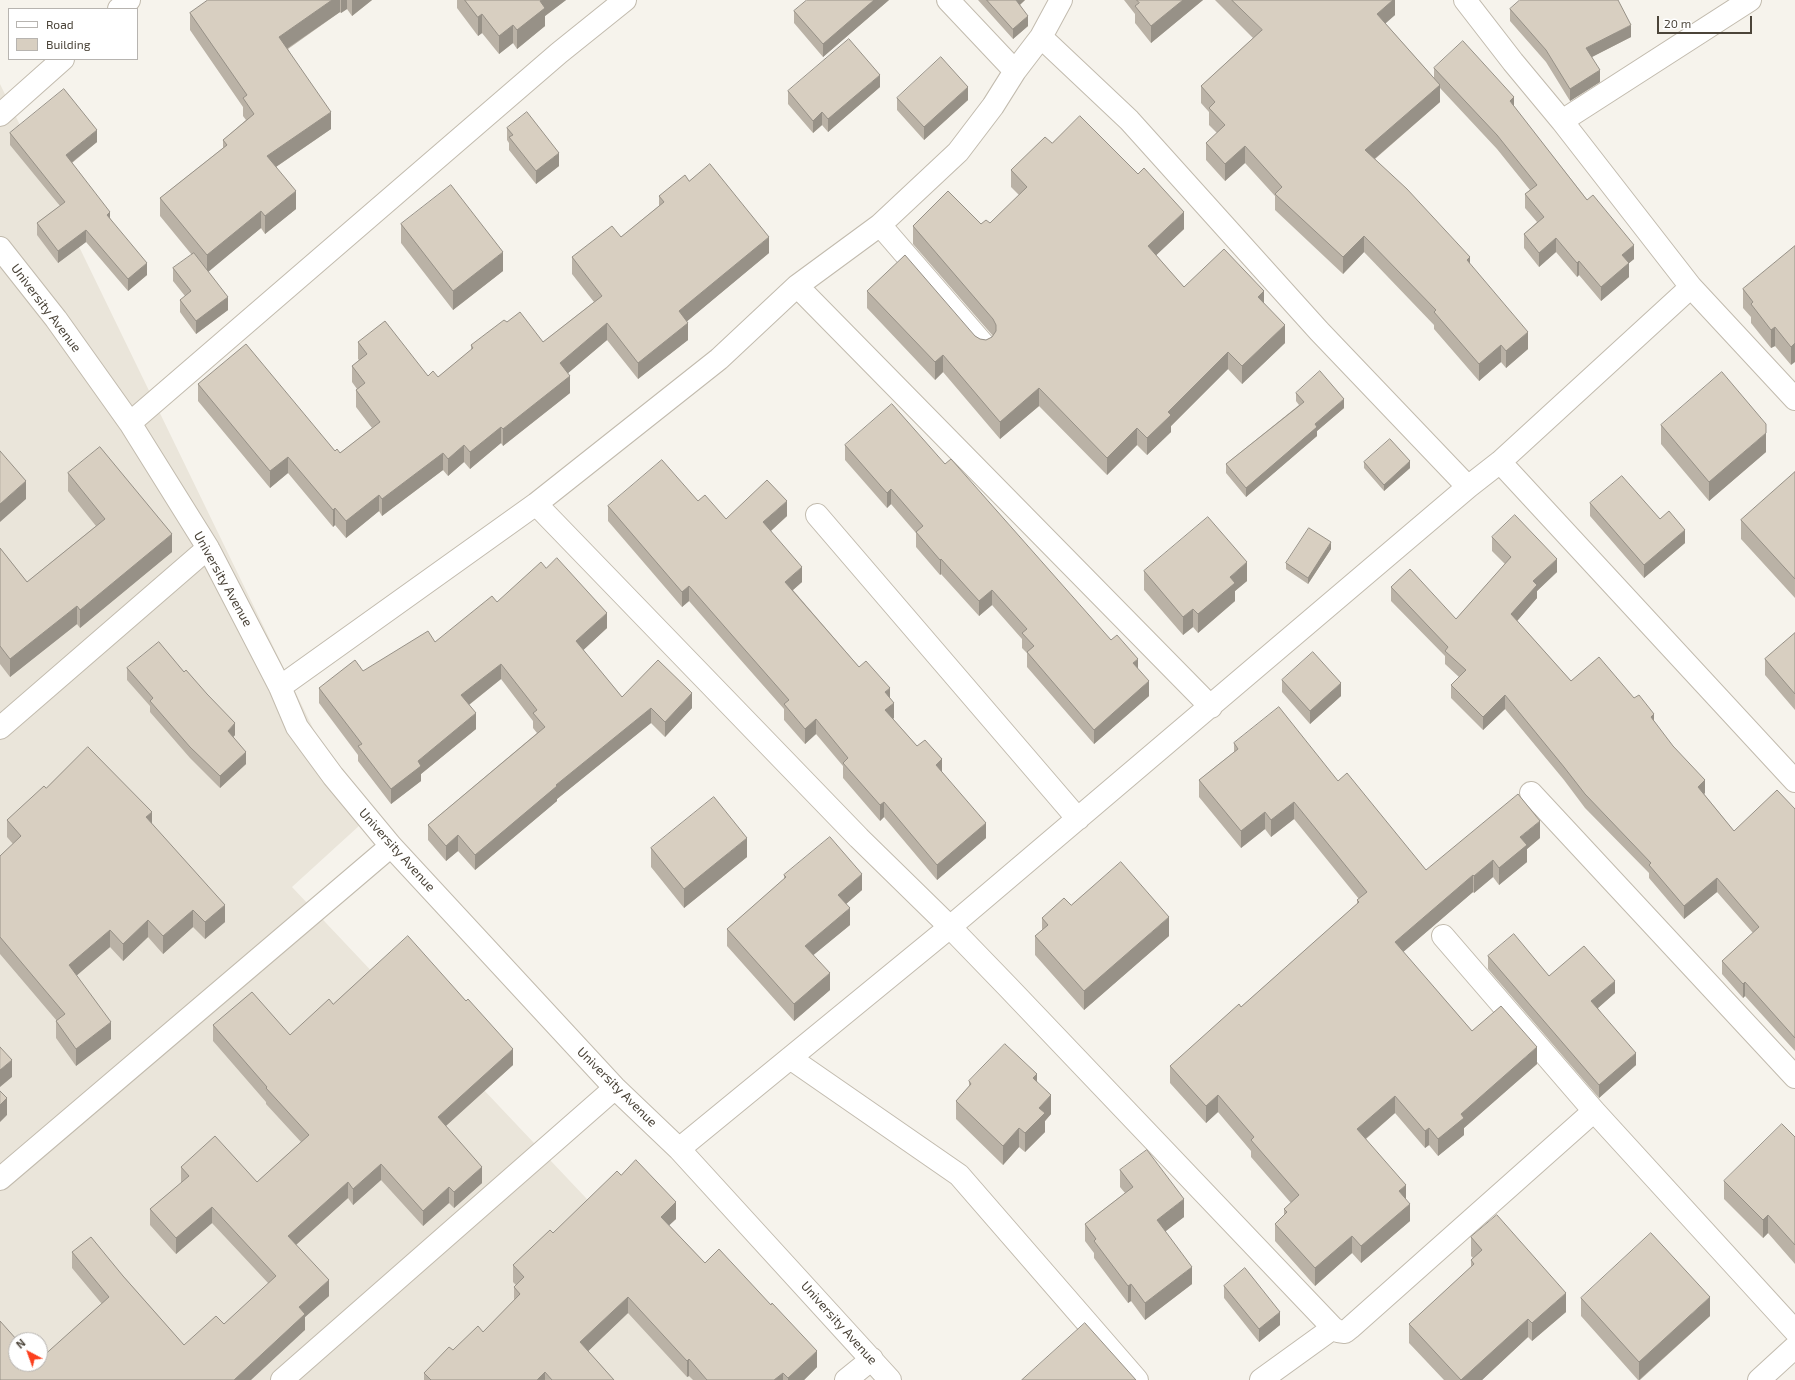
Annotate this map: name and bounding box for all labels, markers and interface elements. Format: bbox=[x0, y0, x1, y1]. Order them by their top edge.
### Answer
legend bbox=[8, 8, 138, 60]
scale bar bbox=[1659, 8, 1754, 34]
text: 20 m bbox=[1664, 16, 1691, 30]
text: Road bbox=[46, 17, 74, 31]
text: Building bbox=[46, 37, 90, 51]
street label: University Avenue bbox=[8, 261, 84, 355]
street label: University Avenue bbox=[190, 529, 256, 629]
street label: University Avenue bbox=[356, 805, 438, 895]
street label: University Avenue bbox=[574, 1044, 660, 1130]
street label: University Avenue bbox=[798, 1278, 880, 1368]
north arrow bbox=[8, 1332, 48, 1372]
text: N bbox=[13, 1336, 28, 1351]

